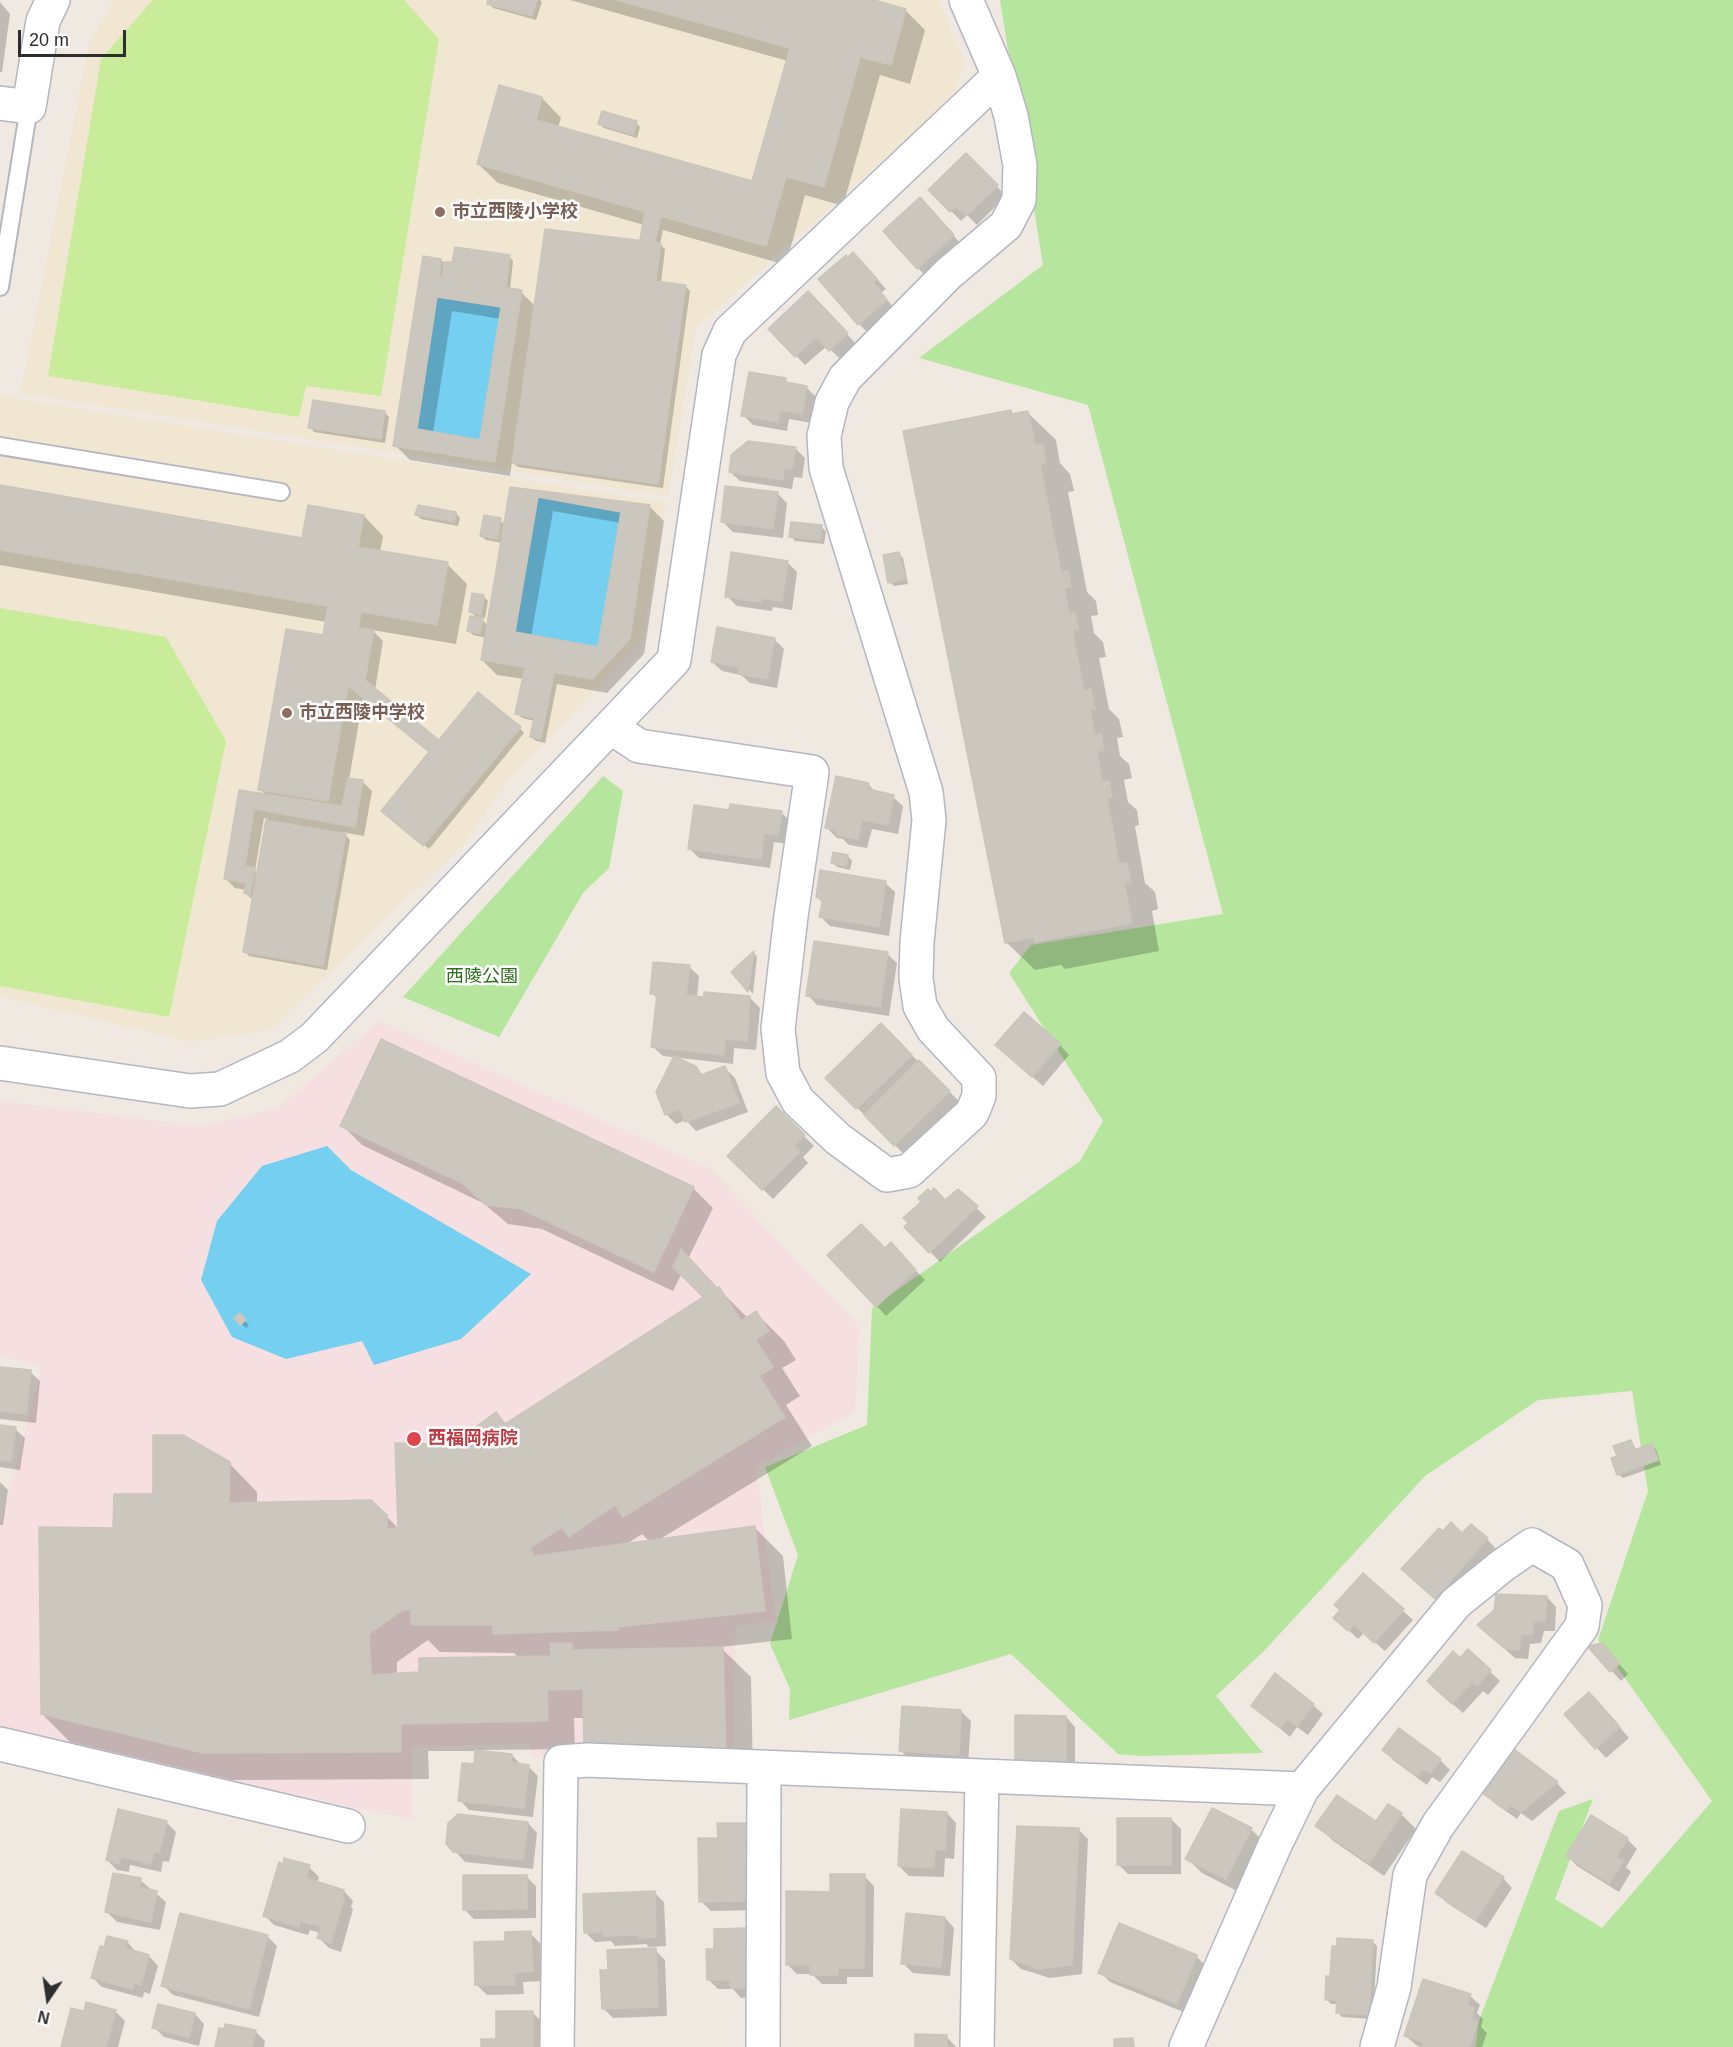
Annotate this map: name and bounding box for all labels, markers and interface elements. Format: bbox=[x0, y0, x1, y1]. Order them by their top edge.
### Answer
scale bar bbox=[21, 18, 129, 56]
text: 20 m bbox=[29, 30, 69, 50]
place label: 市立西陵小学校 bbox=[452, 201, 578, 223]
marker: 市立西陵小学校 bbox=[433, 205, 447, 219]
place label: 市立西陵中学校 bbox=[299, 702, 425, 724]
marker: 市立西陵中学校 bbox=[280, 706, 294, 720]
park label: 西陵公園 bbox=[446, 966, 518, 988]
place label: 西福岡病院 bbox=[428, 1428, 518, 1450]
marker: 西福岡病院 bbox=[405, 1430, 423, 1448]
north arrow bbox=[18, 1969, 78, 2029]
text: N bbox=[36, 2007, 51, 2027]

